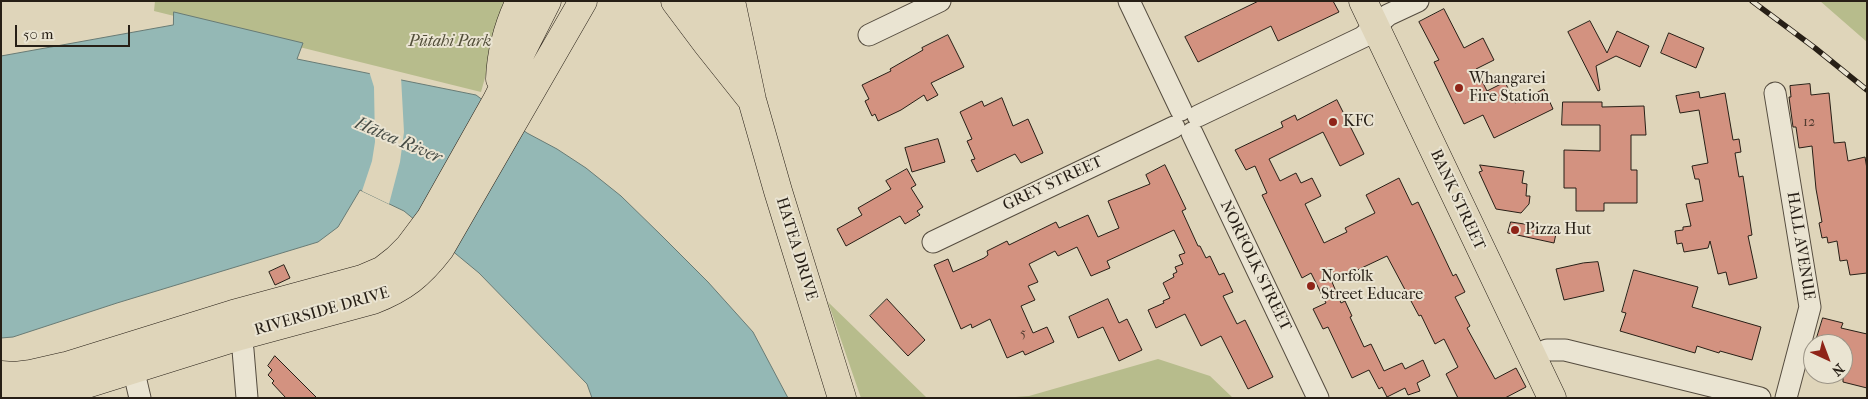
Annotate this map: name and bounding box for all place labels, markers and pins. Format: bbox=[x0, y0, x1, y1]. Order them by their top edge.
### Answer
place label: Whangarei Fire Station bbox=[1469, 69, 1549, 107]
marker: Whangarei Fire Station bbox=[1453, 82, 1465, 94]
place label: KFC bbox=[1343, 112, 1374, 132]
marker: KFC bbox=[1327, 116, 1339, 128]
place label: Pizza Hut bbox=[1525, 220, 1592, 240]
marker: Pizza Hut bbox=[1509, 224, 1521, 236]
place label: Norfolk Street Educare bbox=[1321, 267, 1423, 305]
marker: Norfolk Street Educare bbox=[1305, 280, 1317, 292]

